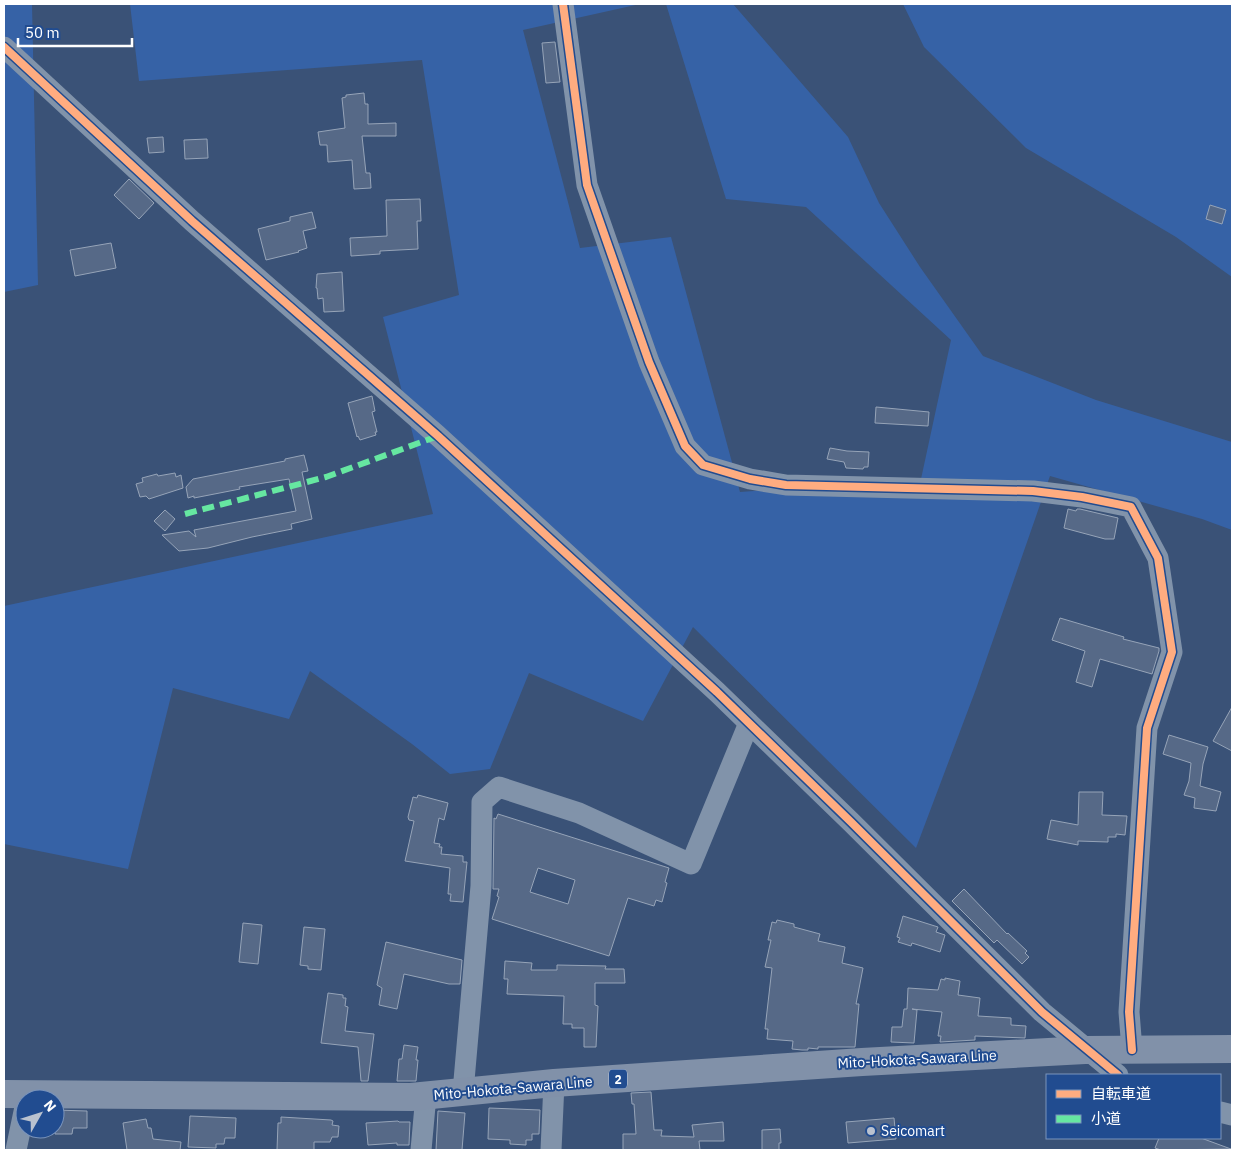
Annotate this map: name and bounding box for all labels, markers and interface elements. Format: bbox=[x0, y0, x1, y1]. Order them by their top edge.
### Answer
scale bar bbox=[18, 15, 131, 47]
text: 50 m bbox=[25, 23, 60, 42]
street label: Mito-Hokota-Sawara Line bbox=[837, 1046, 997, 1072]
road number: 2 bbox=[609, 1070, 627, 1088]
street label: Mito-Hokota-Sawara Line bbox=[433, 1072, 593, 1104]
legend bbox=[1046, 1074, 1221, 1139]
text: 自転車道 bbox=[1091, 1084, 1151, 1103]
north arrow bbox=[15, 1089, 65, 1139]
text: N bbox=[40, 1096, 60, 1115]
text: 小道 bbox=[1091, 1109, 1121, 1128]
place label: Seicomart bbox=[881, 1122, 945, 1140]
marker: Seicomart bbox=[865, 1125, 877, 1137]

